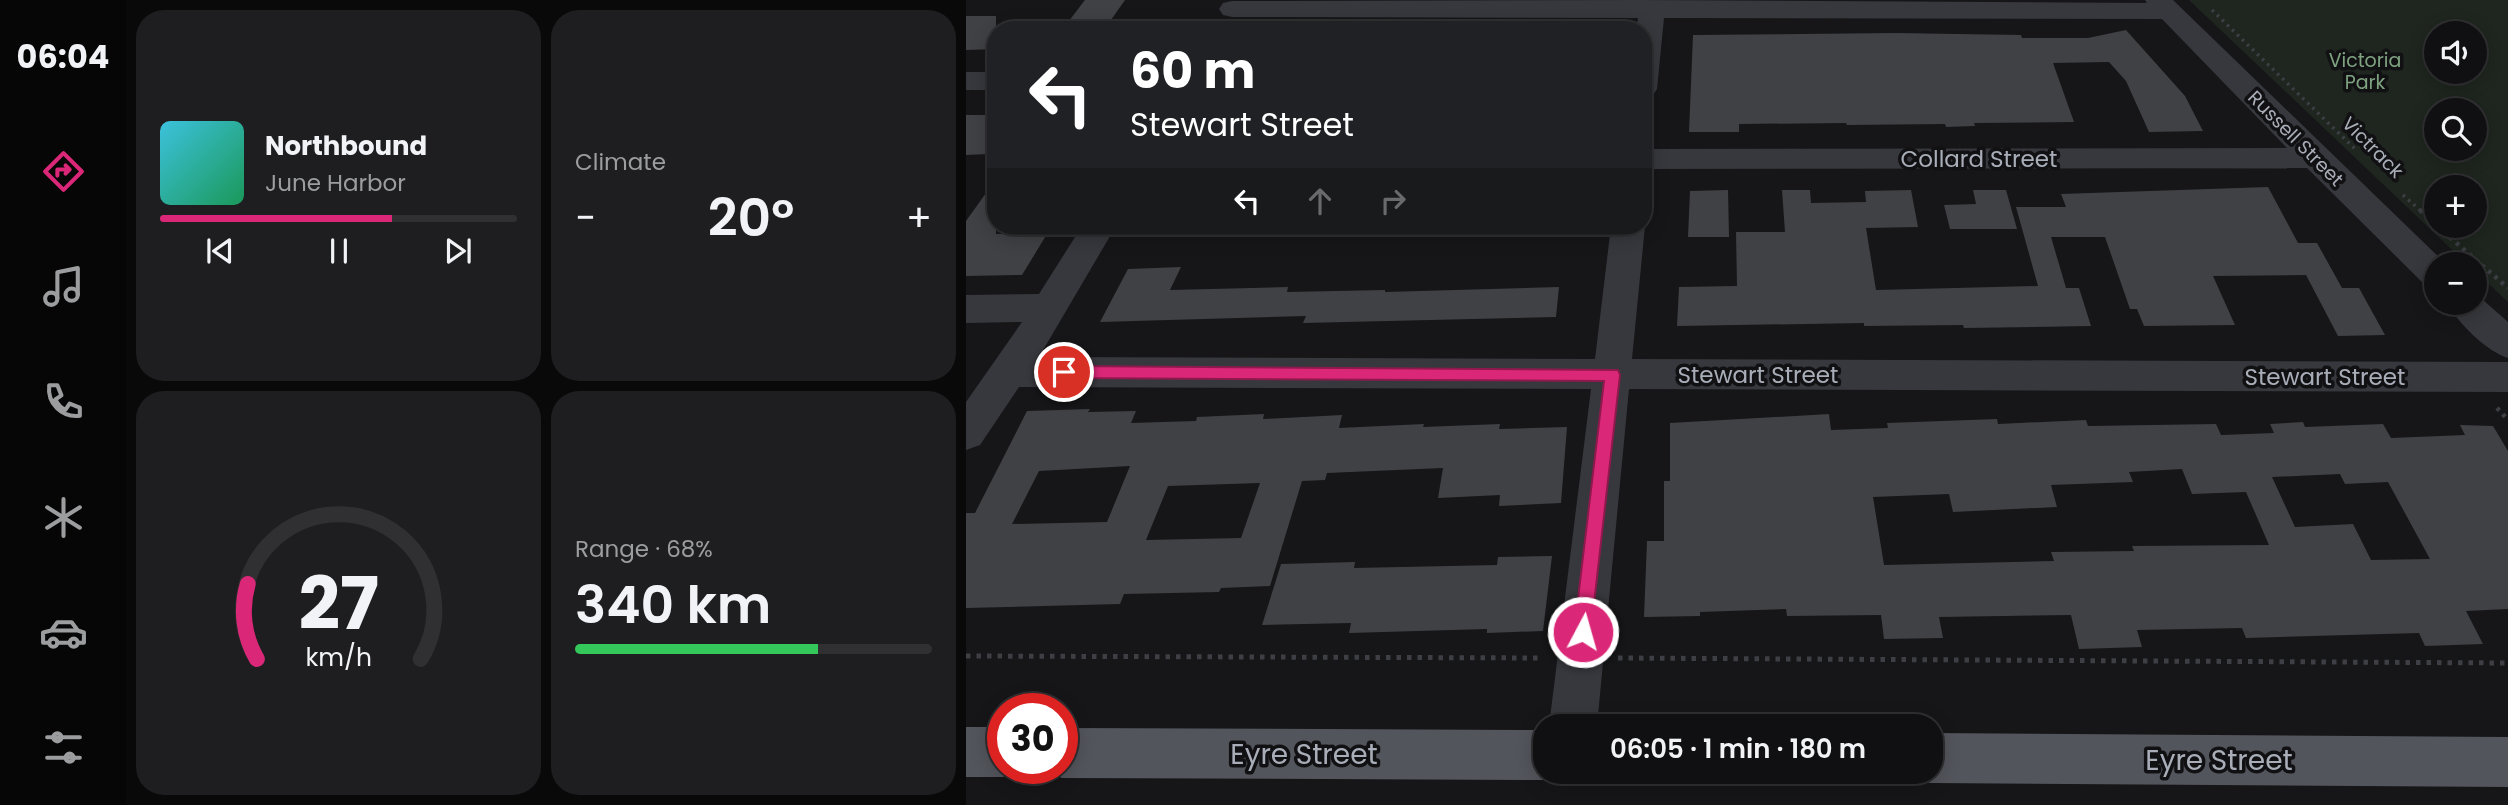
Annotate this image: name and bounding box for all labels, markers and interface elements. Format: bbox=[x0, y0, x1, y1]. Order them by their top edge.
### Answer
map controls bbox=[2424, 21, 2487, 315]
button: sound bbox=[2424, 21, 2487, 84]
text: 06:04 bbox=[17, 34, 109, 79]
text: 60 m bbox=[1130, 37, 1255, 105]
park label: Victoria Park bbox=[2329, 47, 2401, 96]
icon: left bbox=[1015, 49, 1106, 140]
street label: Russell Street bbox=[2242, 84, 2350, 192]
button: search bbox=[2424, 98, 2487, 161]
text: Stewart Street bbox=[1130, 102, 1354, 147]
street label: Victrack bbox=[2336, 111, 2410, 184]
text: Northbound bbox=[265, 128, 427, 164]
street label: Collard Street bbox=[1901, 143, 2057, 175]
text: Climate bbox=[575, 146, 666, 178]
icon: directions bbox=[39, 147, 88, 196]
text: June Harbor bbox=[265, 167, 406, 199]
button: + bbox=[2424, 175, 2487, 238]
text: 20° bbox=[708, 181, 794, 254]
icon: left bbox=[1228, 182, 1266, 220]
icon: ahead bbox=[1301, 182, 1339, 220]
icon: right bbox=[1374, 182, 1412, 220]
text: − bbox=[575, 191, 596, 244]
text: + bbox=[906, 191, 932, 244]
icon: previous bbox=[201, 232, 239, 270]
icon: pause bbox=[320, 232, 358, 270]
icon: next bbox=[439, 232, 477, 270]
button: − bbox=[2424, 252, 2487, 315]
icon: music bbox=[39, 262, 88, 311]
pin bbox=[1034, 342, 1094, 402]
icon: arrive bbox=[1045, 353, 1083, 391]
street label: Stewart Street bbox=[1678, 359, 1838, 391]
street label: Stewart Street bbox=[2245, 361, 2405, 393]
icon: phone bbox=[39, 377, 88, 426]
icon: climate bbox=[39, 493, 88, 542]
text: Range · 68% bbox=[575, 533, 713, 565]
text: 27 bbox=[298, 553, 379, 654]
text: 340 km bbox=[575, 568, 771, 641]
position arrow bbox=[1546, 595, 1620, 669]
icon: car bbox=[39, 608, 88, 657]
text: km/h bbox=[305, 640, 372, 675]
speed limit sign: 30 bbox=[987, 693, 1078, 784]
icon: filters bbox=[39, 723, 88, 772]
text: 06:05 · 1 min · 180 m bbox=[1610, 731, 1866, 767]
street label: Eyre Street bbox=[1230, 735, 1378, 774]
street label: Eyre Street bbox=[2145, 741, 2293, 780]

